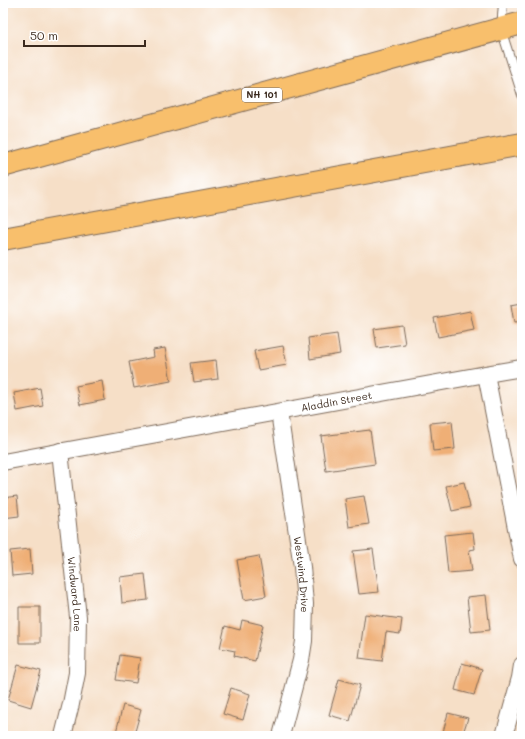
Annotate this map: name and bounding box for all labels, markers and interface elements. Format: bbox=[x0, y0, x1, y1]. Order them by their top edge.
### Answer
scale bar bbox=[24, 22, 145, 48]
text: 50 m bbox=[30, 27, 58, 43]
road number: NH 101 bbox=[242, 88, 282, 102]
street label: Aladdin Street bbox=[300, 388, 373, 415]
street label: Westwind Drive bbox=[291, 535, 312, 613]
street label: Windward Lane bbox=[64, 556, 85, 632]

